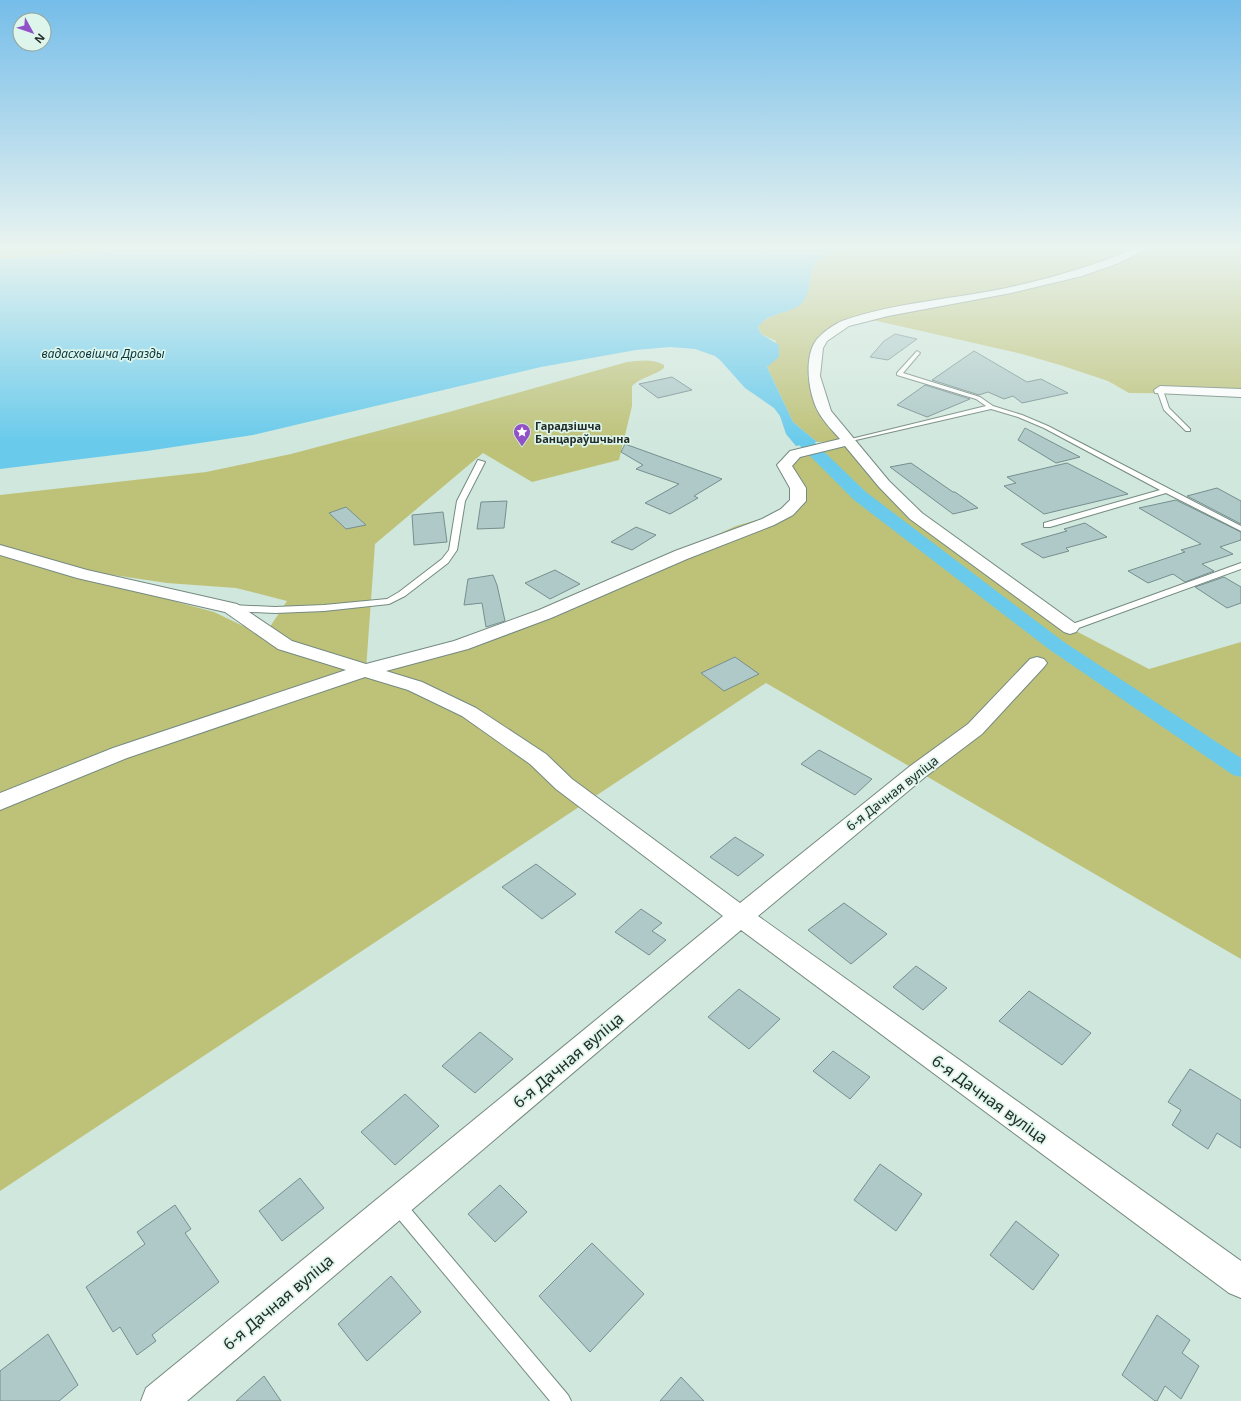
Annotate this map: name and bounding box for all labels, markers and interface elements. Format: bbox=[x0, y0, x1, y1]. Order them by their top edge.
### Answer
north arrow bbox=[12, 12, 52, 52]
text: N bbox=[31, 30, 49, 47]
water label: вадасховішча Дразды bbox=[42, 345, 165, 362]
place label: Гарадзішча Банцараўшчына bbox=[535, 418, 630, 446]
place icon: Гарадзішча Банцараўшчына bbox=[512, 422, 532, 447]
street label: 6-я Дачная вуліца bbox=[842, 751, 942, 835]
street label: 6-я Дачная вуліца bbox=[508, 1007, 628, 1113]
street label: 6-я Дачная вуліца bbox=[928, 1049, 1052, 1149]
street label: 6-я Дачная вуліца bbox=[218, 1249, 338, 1355]

